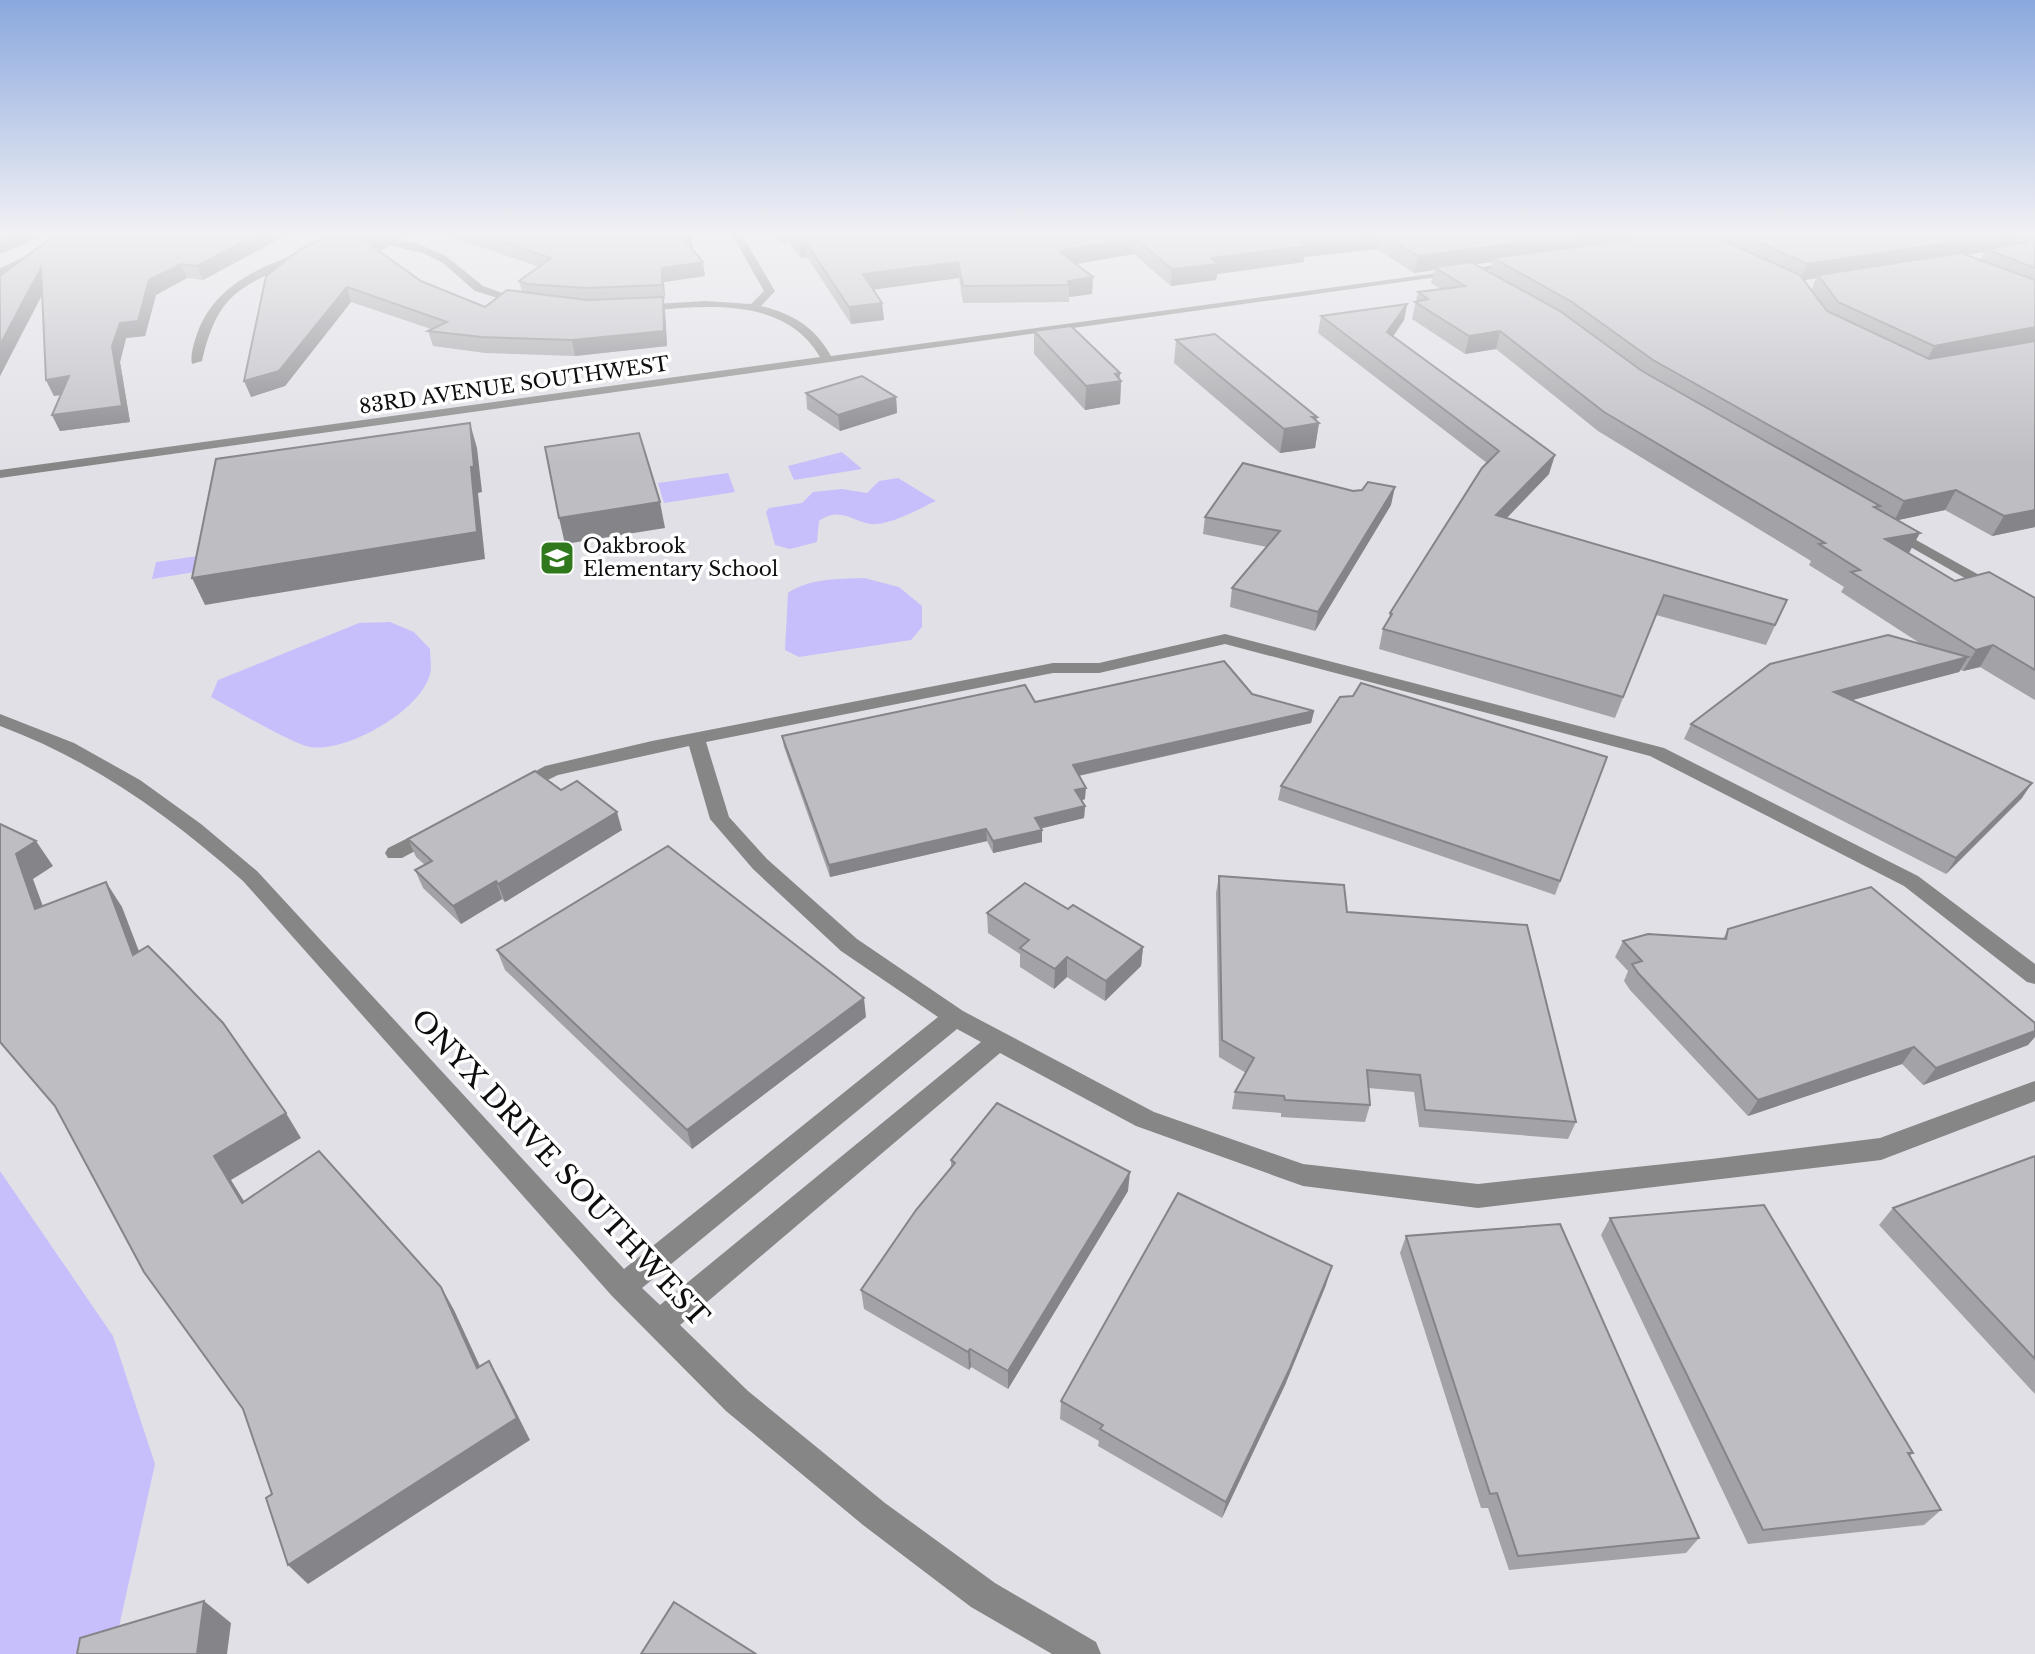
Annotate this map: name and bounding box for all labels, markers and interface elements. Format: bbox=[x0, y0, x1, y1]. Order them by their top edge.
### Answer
street label: 83RD AVENUE SOUTHWEST bbox=[358, 351, 670, 419]
place label: Oakbrook Elementary School bbox=[583, 534, 778, 581]
school or university icon: Oakbrook Elementary School bbox=[538, 539, 576, 577]
street label: ONYX DRIVE SOUTHWEST bbox=[404, 1002, 717, 1334]

